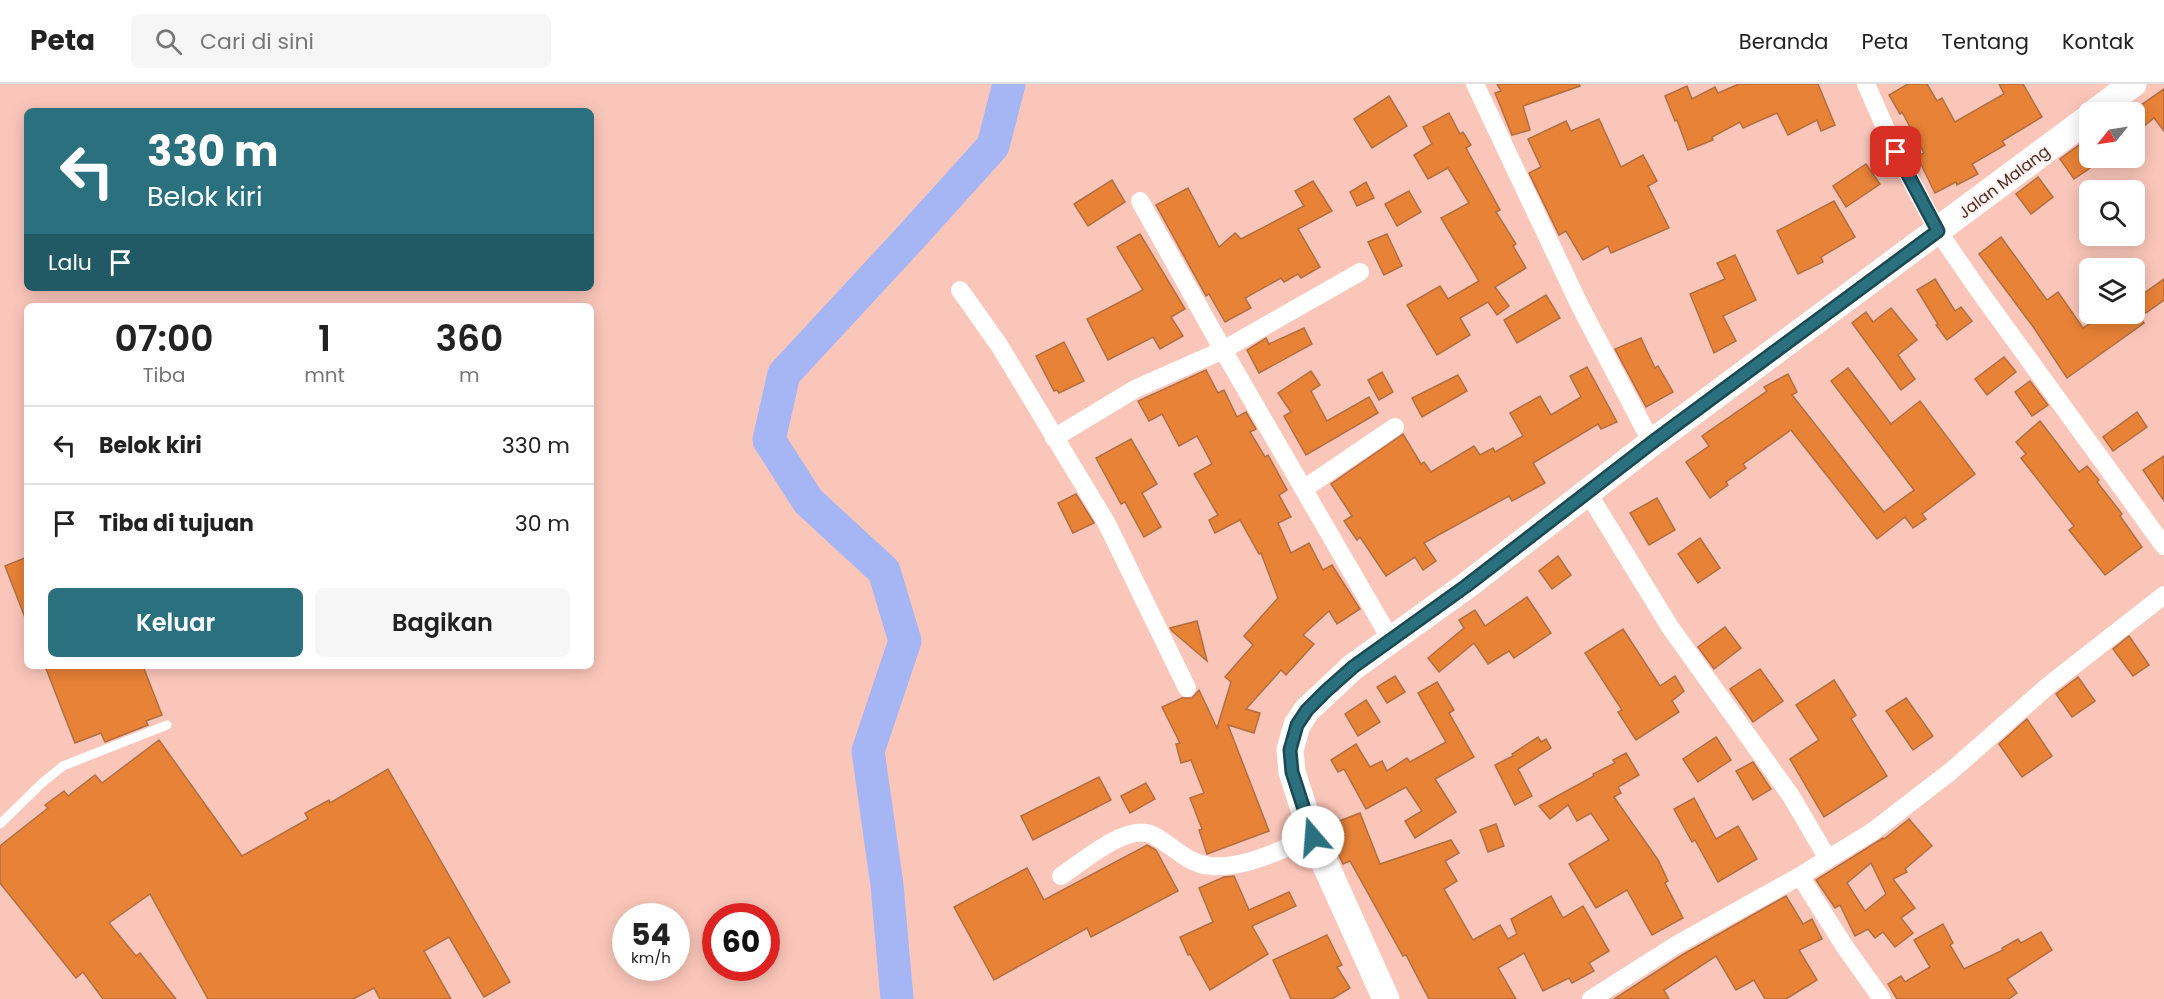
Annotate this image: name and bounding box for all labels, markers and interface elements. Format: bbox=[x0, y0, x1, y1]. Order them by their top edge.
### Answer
search box bbox=[131, 14, 551, 68]
text: Peta bbox=[30, 21, 95, 60]
icon: search bbox=[152, 25, 185, 58]
text: Cari di sini bbox=[200, 26, 314, 57]
text: Beranda bbox=[1739, 27, 1829, 56]
text: Peta bbox=[1862, 27, 1909, 56]
text: Tentang bbox=[1942, 27, 2029, 56]
text: Kontak bbox=[2062, 27, 2134, 56]
north arrow bbox=[2079, 102, 2145, 168]
map controls bbox=[2079, 102, 2145, 324]
text: 330 m bbox=[147, 122, 279, 181]
pin bbox=[1870, 126, 1921, 177]
icon: left bbox=[48, 132, 126, 210]
icon: arrive bbox=[1879, 135, 1912, 168]
street label: Jalan Malang bbox=[1954, 140, 2054, 224]
text: Belok kiri bbox=[147, 178, 263, 215]
button: search bbox=[2079, 180, 2145, 246]
icon: arrive bbox=[104, 246, 137, 279]
text: Lalu bbox=[48, 247, 92, 278]
button: layers bbox=[2079, 258, 2145, 324]
text: 07:00 bbox=[115, 313, 214, 364]
text: 1 bbox=[318, 313, 331, 364]
text: 360 bbox=[435, 313, 503, 364]
text: Tiba bbox=[143, 361, 185, 389]
text: mnt bbox=[304, 361, 345, 389]
text: m bbox=[459, 361, 480, 389]
icon: left bbox=[48, 429, 81, 462]
text: Belok kiri bbox=[99, 430, 202, 461]
text: 330 m bbox=[502, 430, 570, 461]
icon: arrive bbox=[48, 507, 81, 540]
text: Tiba di tujuan bbox=[99, 508, 254, 539]
text: 30 m bbox=[515, 508, 570, 539]
button: Keluar bbox=[48, 588, 303, 657]
button: Bagikan bbox=[315, 588, 570, 657]
position arrow bbox=[1281, 805, 1345, 869]
speed limit sign: 60 bbox=[702, 903, 780, 981]
text: 54 bbox=[631, 913, 671, 956]
text: km/h bbox=[631, 947, 671, 968]

